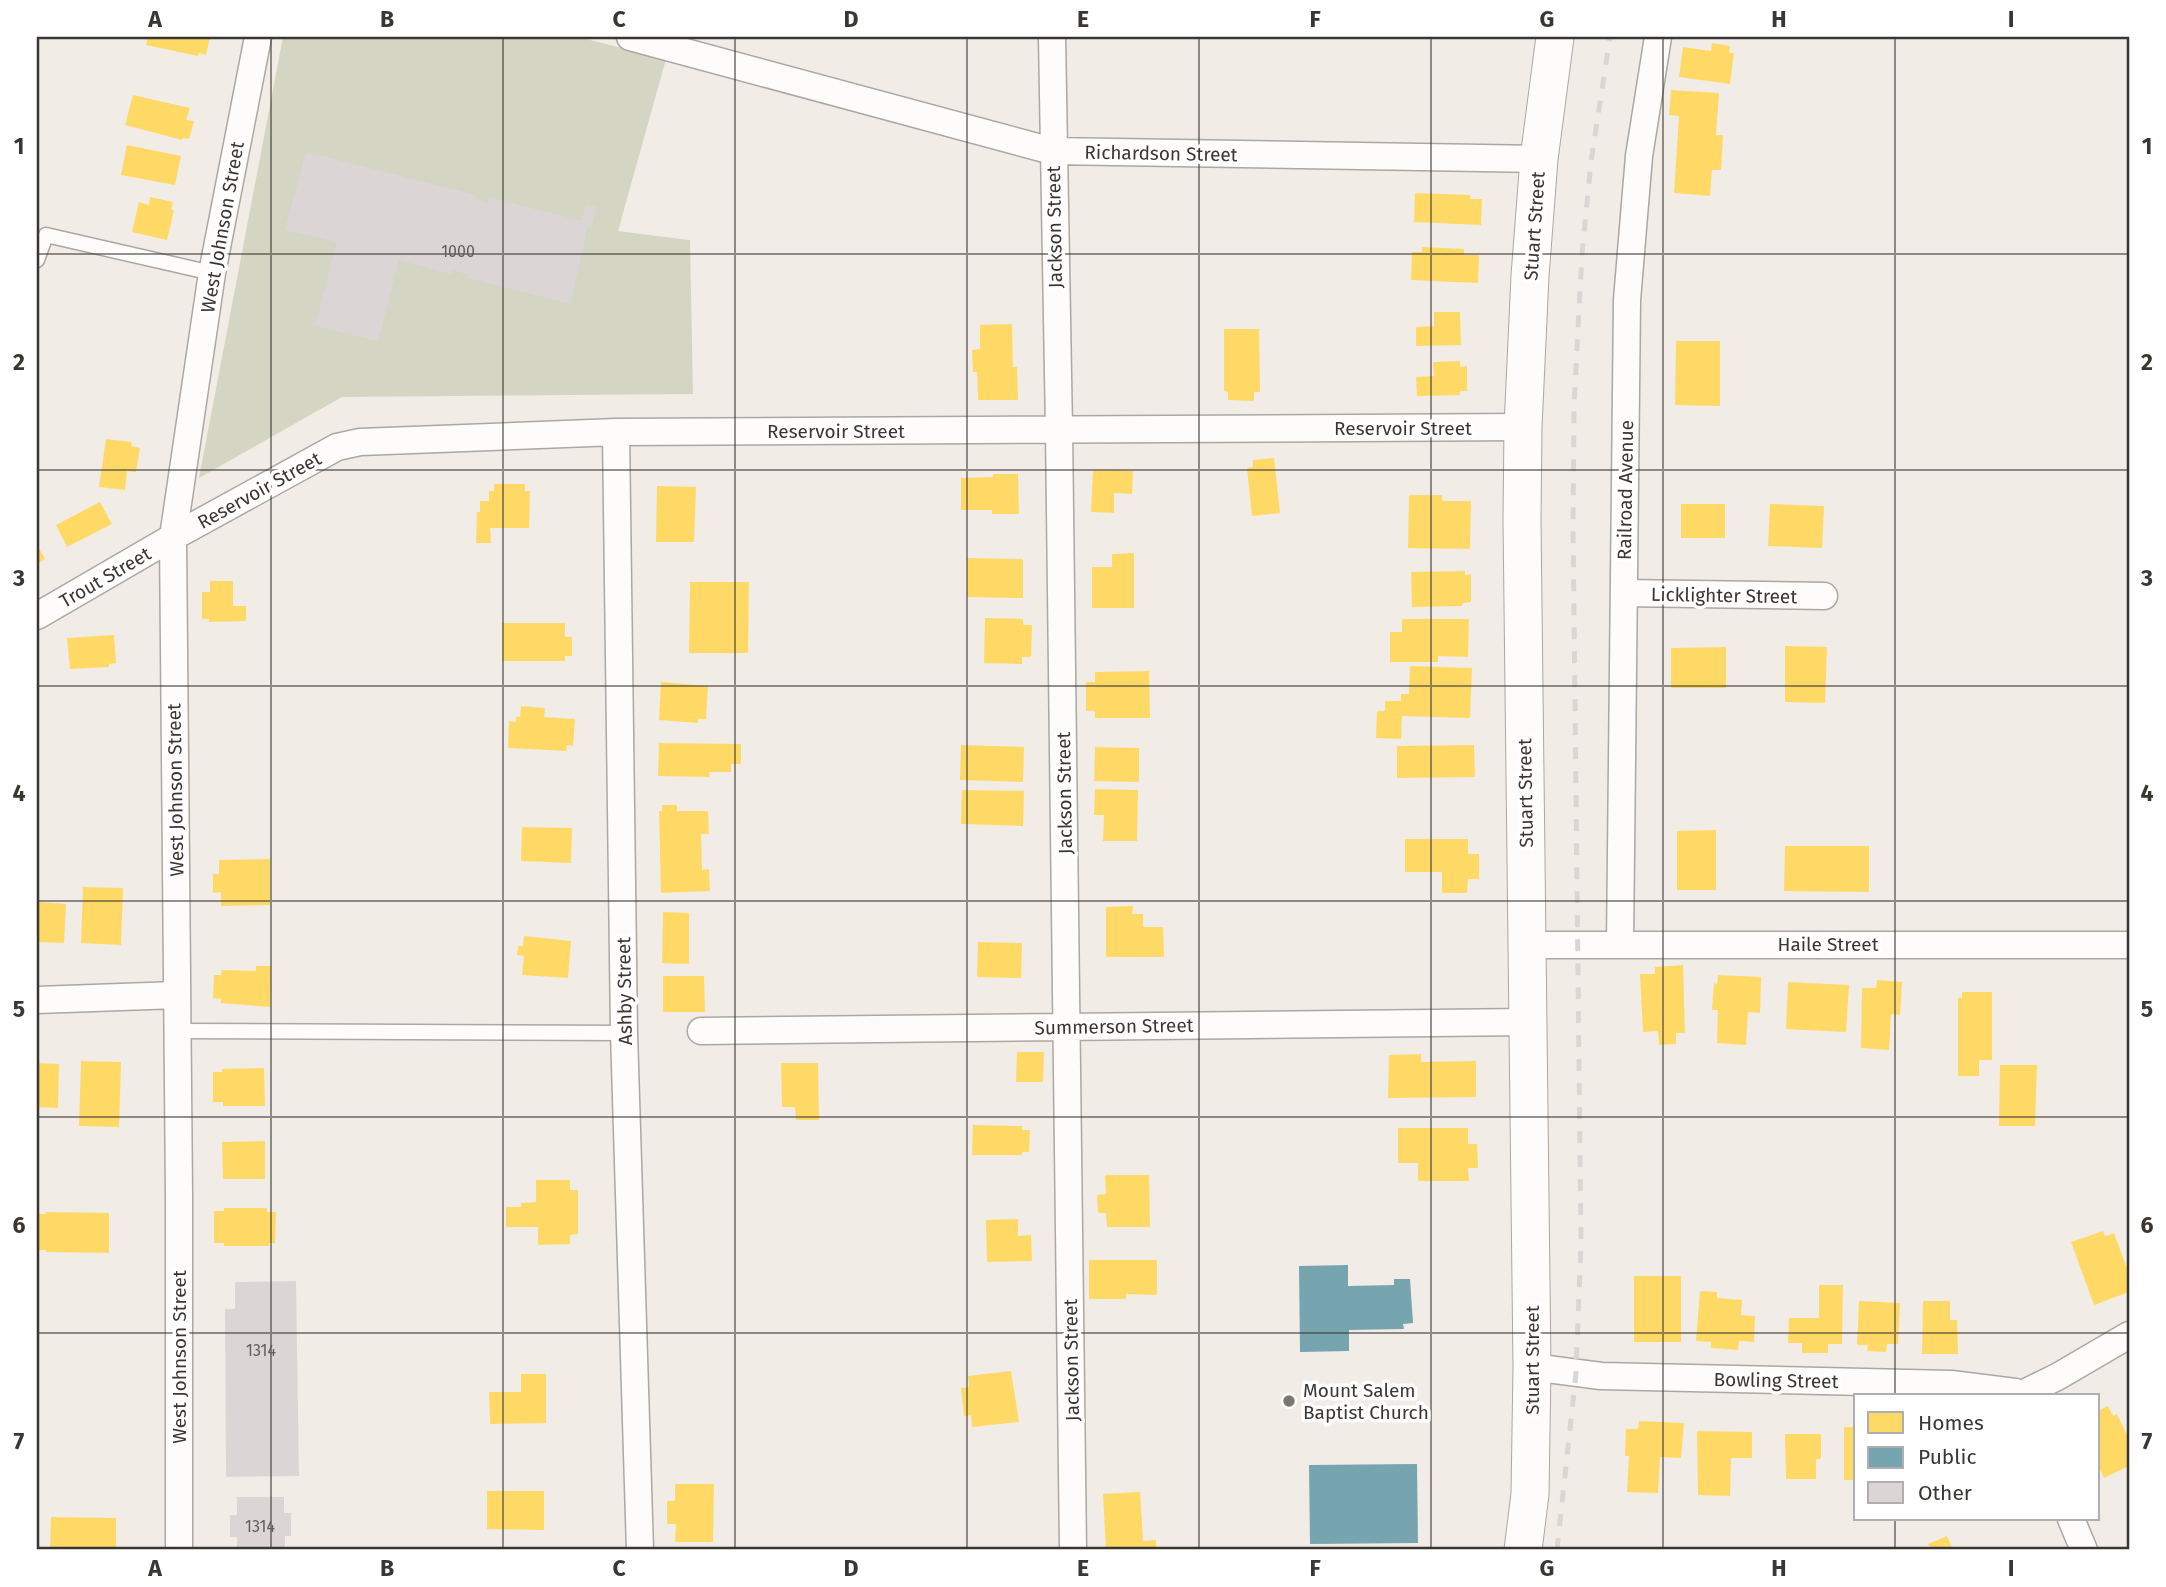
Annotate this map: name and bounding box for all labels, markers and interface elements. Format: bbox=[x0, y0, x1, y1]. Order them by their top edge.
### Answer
text: A bbox=[147, 5, 162, 33]
text: B bbox=[380, 5, 394, 33]
text: C bbox=[612, 5, 626, 33]
text: D bbox=[844, 5, 859, 33]
text: E bbox=[1077, 5, 1089, 33]
text: F bbox=[1309, 5, 1321, 33]
text: G bbox=[1540, 5, 1554, 33]
text: H bbox=[1771, 5, 1787, 33]
text: I bbox=[2008, 5, 2014, 33]
text: 1 bbox=[14, 132, 24, 160]
text: 1 bbox=[2142, 132, 2152, 160]
street label: West Johnson Street bbox=[196, 140, 249, 315]
street label: Richardson Street bbox=[1084, 141, 1238, 166]
street label: Jackson Street bbox=[1042, 165, 1067, 288]
street label: Stuart Street bbox=[1519, 171, 1550, 281]
house number: 1000 bbox=[441, 242, 475, 261]
text: 2 bbox=[13, 348, 25, 376]
text: 2 bbox=[2141, 348, 2153, 376]
street label: Reservoir Street bbox=[1334, 417, 1472, 440]
street label: Reservoir Street bbox=[767, 420, 905, 443]
street label: Railroad Avenue bbox=[1613, 420, 1638, 560]
street label: Reservoir Street bbox=[193, 447, 325, 534]
street label: Trout Street bbox=[55, 542, 155, 613]
text: 3 bbox=[12, 564, 25, 592]
text: 3 bbox=[2140, 564, 2153, 592]
street label: Licklighter Street bbox=[1651, 583, 1798, 608]
street label: West Johnson Street bbox=[162, 703, 189, 877]
street label: Jackson Street bbox=[1052, 731, 1077, 854]
street label: Stuart Street bbox=[1513, 738, 1538, 848]
text: 4 bbox=[13, 779, 26, 807]
text: 4 bbox=[2141, 779, 2154, 807]
street label: Haile Street bbox=[1777, 933, 1879, 956]
street label: Ashby Street bbox=[612, 937, 637, 1045]
text: 5 bbox=[13, 995, 25, 1023]
text: 5 bbox=[2141, 995, 2153, 1023]
street label: Summerson Street bbox=[1034, 1014, 1194, 1039]
text: 6 bbox=[13, 1211, 26, 1239]
text: 6 bbox=[2141, 1211, 2154, 1239]
street label: West Johnson Street bbox=[168, 1270, 191, 1444]
street label: Jackson Street bbox=[1059, 1298, 1084, 1421]
street label: Stuart Street bbox=[1521, 1305, 1544, 1415]
house number: 1314 bbox=[246, 1341, 276, 1360]
street label: Bowling Street bbox=[1713, 1368, 1839, 1393]
place label: Mount Salem Baptist Church bbox=[1303, 1379, 1429, 1424]
marker: Mount Salem Baptist Church bbox=[1281, 1393, 1297, 1409]
legend bbox=[1854, 1394, 2100, 1520]
text: Homes bbox=[1918, 1410, 1984, 1436]
text: 7 bbox=[14, 1427, 25, 1455]
text: 7 bbox=[2142, 1427, 2153, 1455]
text: Public bbox=[1918, 1444, 1976, 1470]
text: Other bbox=[1918, 1480, 1972, 1506]
house number: 1314 bbox=[245, 1517, 275, 1536]
text: A bbox=[147, 1554, 162, 1582]
text: B bbox=[380, 1554, 394, 1582]
text: C bbox=[612, 1554, 626, 1582]
text: D bbox=[844, 1554, 859, 1582]
text: E bbox=[1077, 1554, 1089, 1582]
text: F bbox=[1309, 1554, 1321, 1582]
text: G bbox=[1540, 1554, 1554, 1582]
text: H bbox=[1771, 1554, 1787, 1582]
text: I bbox=[2008, 1554, 2014, 1582]

